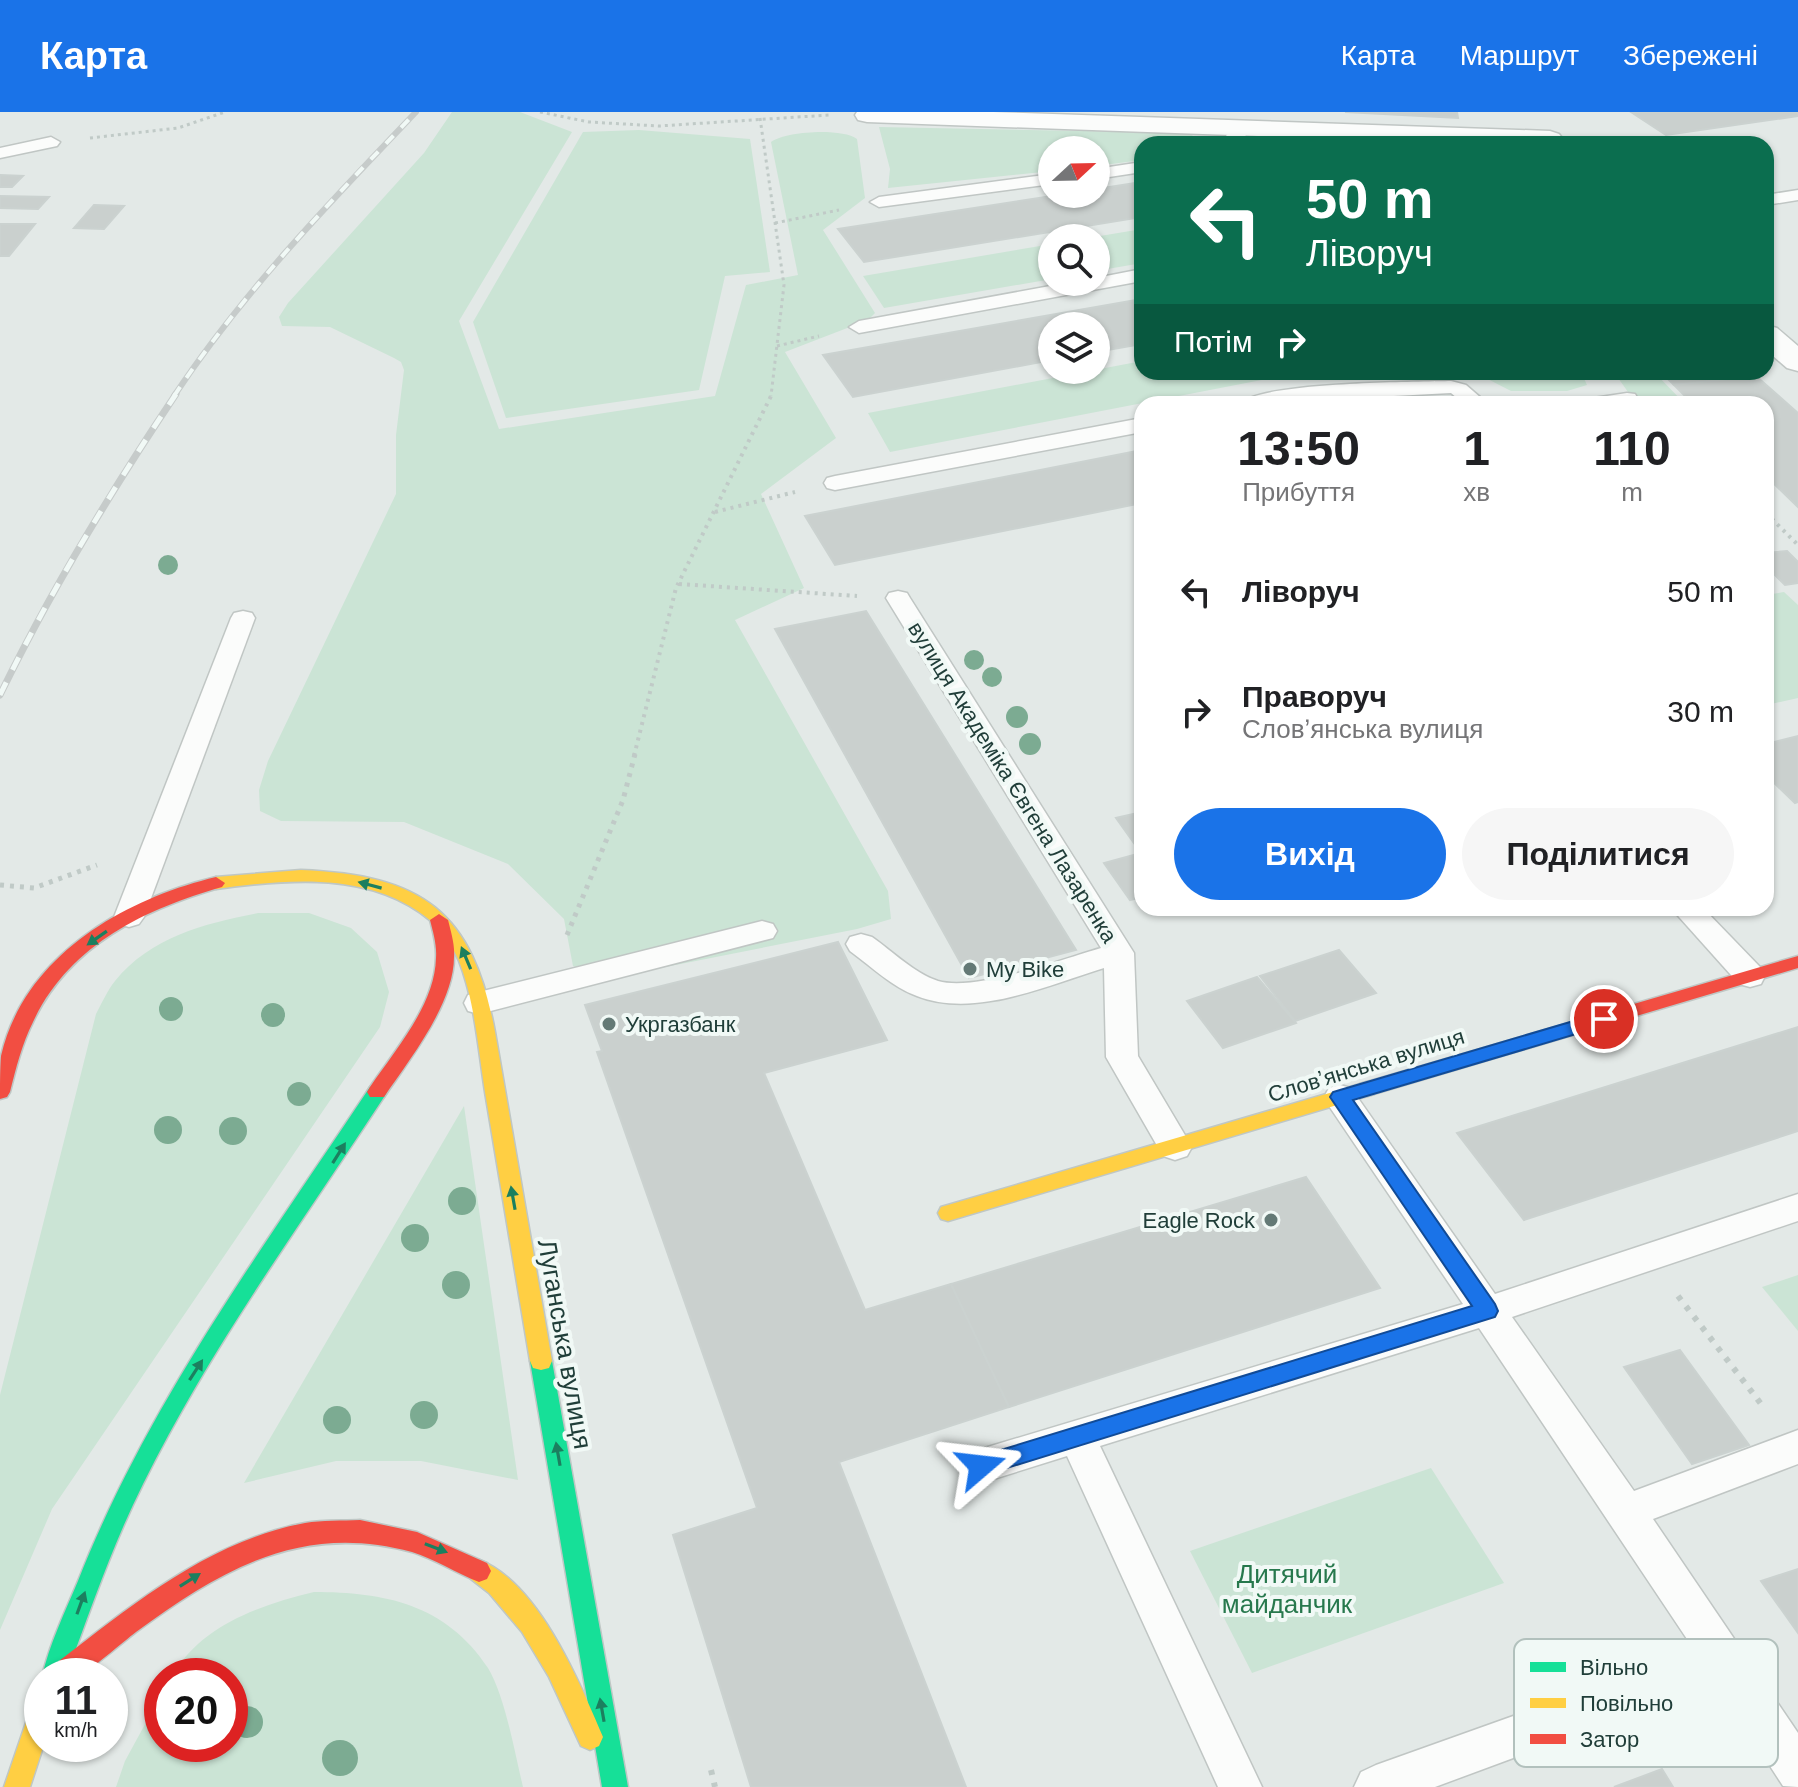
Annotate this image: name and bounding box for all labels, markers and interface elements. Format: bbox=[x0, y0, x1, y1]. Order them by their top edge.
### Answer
text: Карта bbox=[40, 35, 147, 77]
text: Карта bbox=[1341, 40, 1416, 71]
text: Маршрут bbox=[1460, 40, 1579, 71]
text: Збережені bbox=[1623, 40, 1758, 71]
north arrow bbox=[1038, 136, 1110, 208]
map controls bbox=[1038, 136, 1110, 384]
text: 50 m bbox=[1306, 167, 1434, 230]
icon: left bbox=[1174, 168, 1278, 272]
button: search bbox=[1038, 224, 1110, 296]
text: Ліворуч bbox=[1306, 233, 1433, 274]
button: layers bbox=[1038, 312, 1110, 384]
icon: right bbox=[1269, 320, 1313, 364]
text: Потім bbox=[1174, 325, 1253, 358]
text: 13:50 bbox=[1237, 422, 1360, 475]
text: 1 bbox=[1463, 422, 1490, 475]
text: 110 bbox=[1593, 422, 1671, 475]
text: Прибуття bbox=[1242, 477, 1355, 507]
text: хв bbox=[1463, 477, 1490, 507]
text: m bbox=[1621, 477, 1643, 507]
icon: left bbox=[1174, 570, 1218, 614]
text: Ліворуч bbox=[1242, 575, 1360, 608]
text: 50 m bbox=[1667, 575, 1734, 608]
street label: вулиця Академіка Євгена Лазаренка bbox=[903, 617, 1123, 948]
text: Праворуч bbox=[1242, 680, 1387, 713]
icon: right bbox=[1174, 690, 1218, 734]
text: 30 m bbox=[1667, 695, 1734, 728]
text: Словʼянська вулиця bbox=[1242, 714, 1483, 744]
button: Вихід bbox=[1174, 808, 1446, 900]
button: Поділитися bbox=[1462, 808, 1734, 900]
one-way arrow bbox=[358, 879, 383, 891]
one-way arrow bbox=[87, 930, 108, 945]
one-way arrow bbox=[459, 947, 472, 970]
place label: My Bike bbox=[986, 957, 1064, 982]
marker: My Bike bbox=[961, 960, 979, 978]
pin bbox=[1570, 985, 1638, 1053]
icon: arrive bbox=[1582, 997, 1626, 1041]
place label: Укргазбанк bbox=[625, 1012, 736, 1037]
marker: Укргазбанк bbox=[600, 1015, 618, 1033]
street label: Словʼянська вулиця bbox=[1265, 1024, 1467, 1107]
one-way arrow bbox=[331, 1142, 345, 1164]
one-way arrow bbox=[506, 1185, 519, 1210]
place label: Eagle Rock bbox=[1142, 1208, 1256, 1233]
marker: Eagle Rock bbox=[1262, 1211, 1280, 1229]
street label: Луганська вулиця bbox=[532, 1237, 598, 1451]
one-way arrow bbox=[188, 1360, 203, 1381]
position arrow bbox=[939, 1424, 1023, 1508]
one-way arrow bbox=[551, 1441, 563, 1466]
one-way arrow bbox=[424, 1542, 448, 1555]
park label: Дитячий майданчик bbox=[1222, 1559, 1353, 1619]
one-way arrow bbox=[179, 1573, 200, 1588]
one-way arrow bbox=[75, 1591, 88, 1615]
legend bbox=[1514, 1639, 1778, 1767]
text: Вільно bbox=[1580, 1655, 1648, 1680]
speed limit sign: 20 bbox=[144, 1658, 248, 1762]
text: 11 bbox=[55, 1678, 97, 1722]
text: Повільно bbox=[1580, 1691, 1673, 1716]
one-way arrow bbox=[596, 1697, 608, 1722]
text: km/h bbox=[54, 1719, 98, 1741]
text: Затор bbox=[1580, 1727, 1639, 1752]

